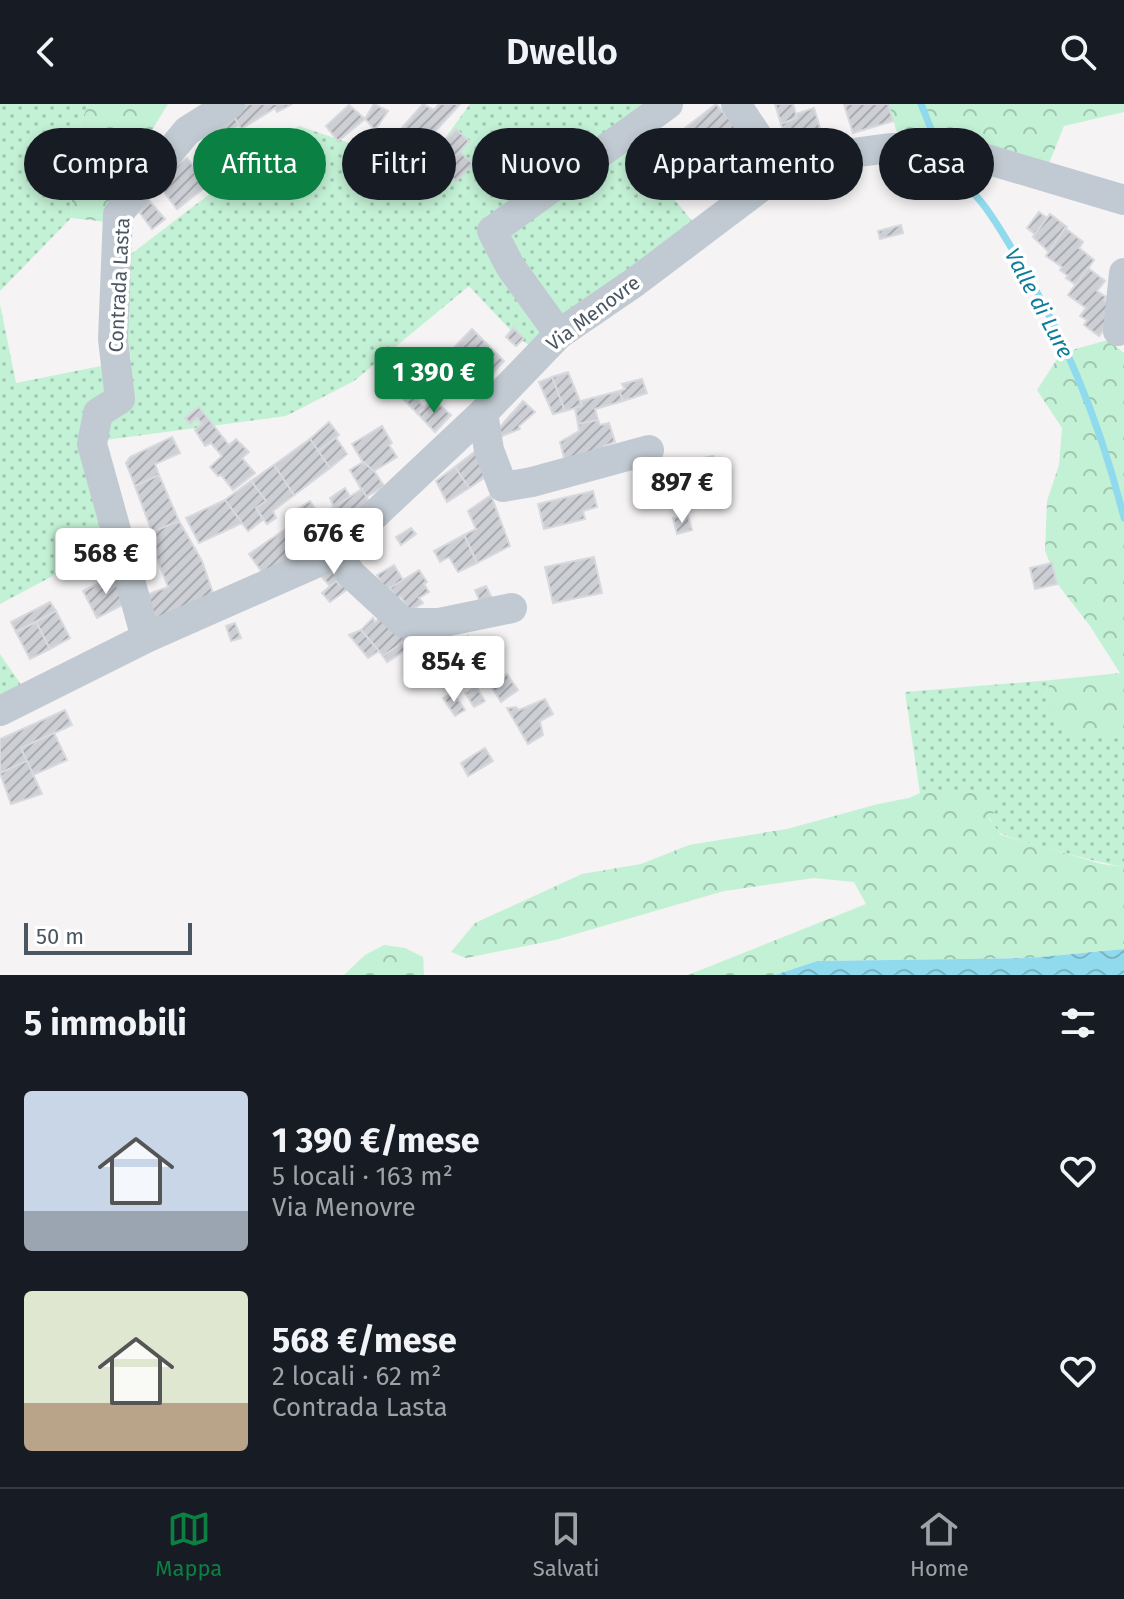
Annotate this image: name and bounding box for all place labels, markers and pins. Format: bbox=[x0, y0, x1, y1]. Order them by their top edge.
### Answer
pin: 1 390 € bbox=[360, 347, 508, 415]
pin: 897 € bbox=[626, 457, 738, 525]
pin: 676 € bbox=[278, 508, 390, 576]
pin: 568 € bbox=[50, 528, 162, 596]
pin: 854 € bbox=[398, 636, 510, 704]

